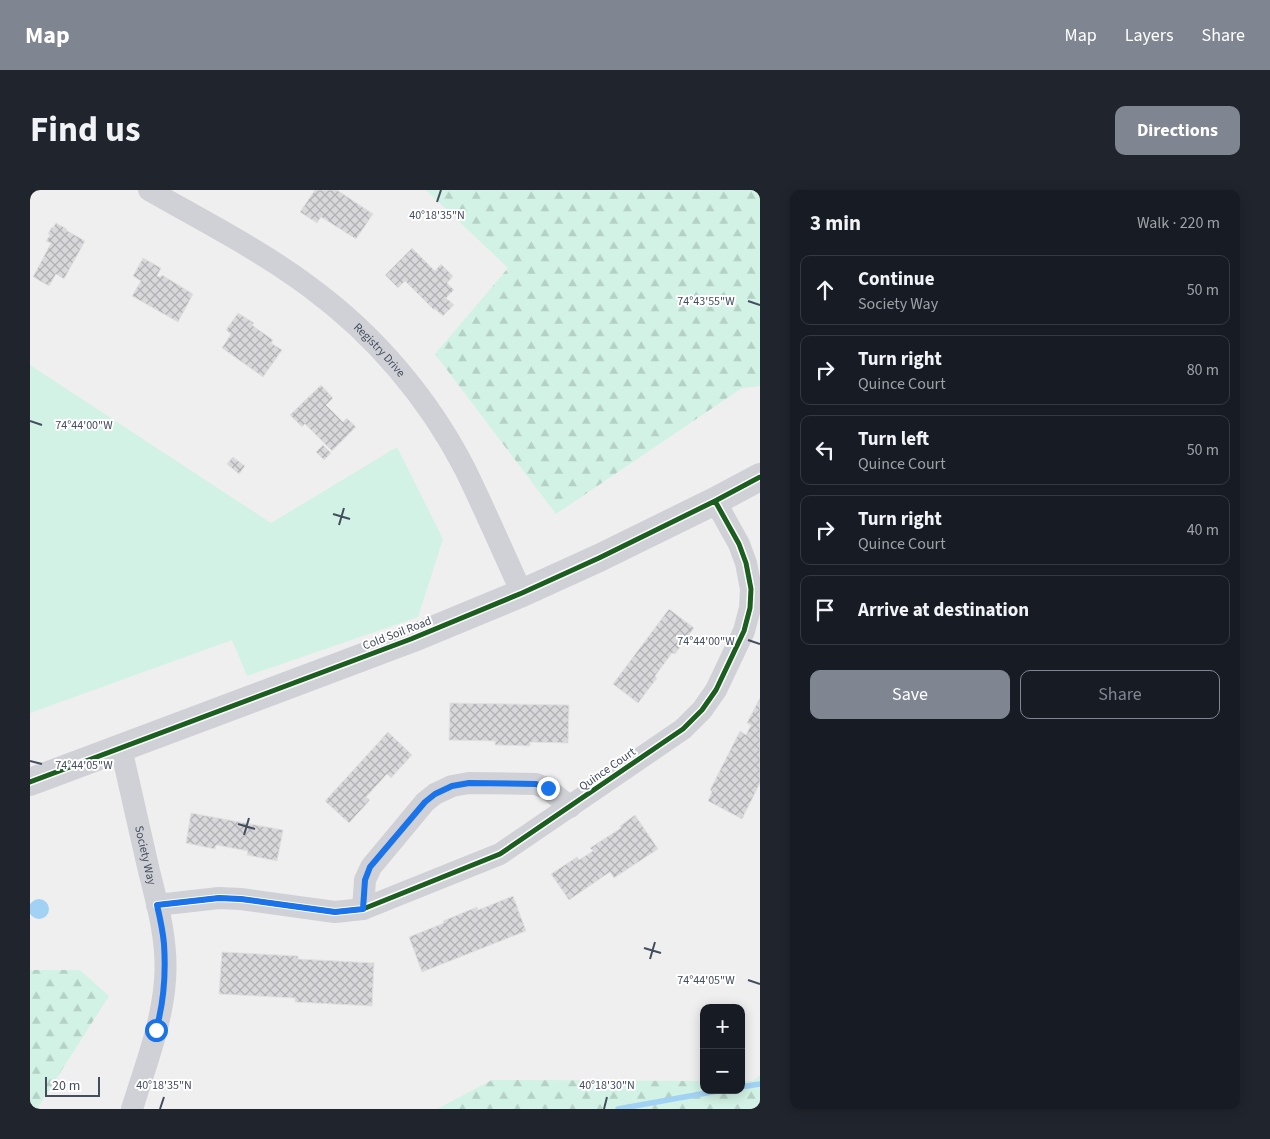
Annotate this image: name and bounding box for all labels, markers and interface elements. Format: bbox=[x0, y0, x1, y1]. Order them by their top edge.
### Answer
text: Map bbox=[25, 18, 70, 53]
text: Map bbox=[1065, 23, 1097, 48]
text: Layers bbox=[1125, 23, 1174, 48]
text: Share bbox=[1202, 23, 1245, 48]
text: Find us bbox=[30, 105, 140, 155]
button: Directions bbox=[1115, 106, 1240, 155]
text: 40°18'35"N bbox=[409, 207, 465, 224]
text: 3 min bbox=[810, 208, 861, 238]
text: Walk · 220 m bbox=[1137, 212, 1220, 234]
text: Continue bbox=[858, 266, 935, 293]
icon: ahead bbox=[811, 276, 839, 304]
text: 50 m bbox=[1187, 279, 1219, 301]
text: 74°43'55"W bbox=[677, 293, 735, 310]
text: Society Way bbox=[858, 293, 938, 315]
street label: Registry Drive bbox=[350, 319, 409, 381]
text: Turn right bbox=[858, 346, 942, 373]
icon: right bbox=[811, 356, 839, 384]
text: 80 m bbox=[1187, 359, 1219, 381]
text: Quince Court bbox=[858, 373, 946, 395]
text: 74°44'00"W bbox=[55, 417, 113, 434]
text: Turn left bbox=[858, 426, 929, 453]
icon: left bbox=[811, 436, 839, 464]
text: 50 m bbox=[1187, 439, 1219, 461]
text: Quince Court bbox=[858, 453, 946, 475]
text: Turn right bbox=[858, 506, 942, 533]
icon: right bbox=[811, 516, 839, 544]
text: 40 m bbox=[1187, 519, 1219, 541]
text: Quince Court bbox=[858, 533, 946, 555]
icon: arrive bbox=[811, 596, 839, 624]
text: Arrive at destination bbox=[858, 597, 1029, 624]
street label: Cold Soil Road bbox=[360, 613, 434, 654]
text: 74°44'00"W bbox=[677, 633, 735, 650]
button: Save bbox=[810, 670, 1010, 719]
button: Share bbox=[1020, 670, 1220, 719]
street label: Quince Court bbox=[576, 744, 639, 795]
text: 74°44'05"W bbox=[55, 757, 113, 774]
route end bbox=[537, 777, 560, 800]
street label: Society Way bbox=[130, 824, 160, 887]
text: 74°44'05"W bbox=[677, 972, 735, 989]
map controls bbox=[700, 1004, 745, 1094]
button: + bbox=[700, 1004, 745, 1049]
route start bbox=[145, 1019, 168, 1042]
button: − bbox=[700, 1049, 745, 1094]
scale bar bbox=[45, 1074, 100, 1097]
text: 20 m bbox=[52, 1076, 80, 1096]
text: 40°18'35"N bbox=[136, 1077, 192, 1094]
text: 40°18'30"N bbox=[579, 1077, 635, 1094]

